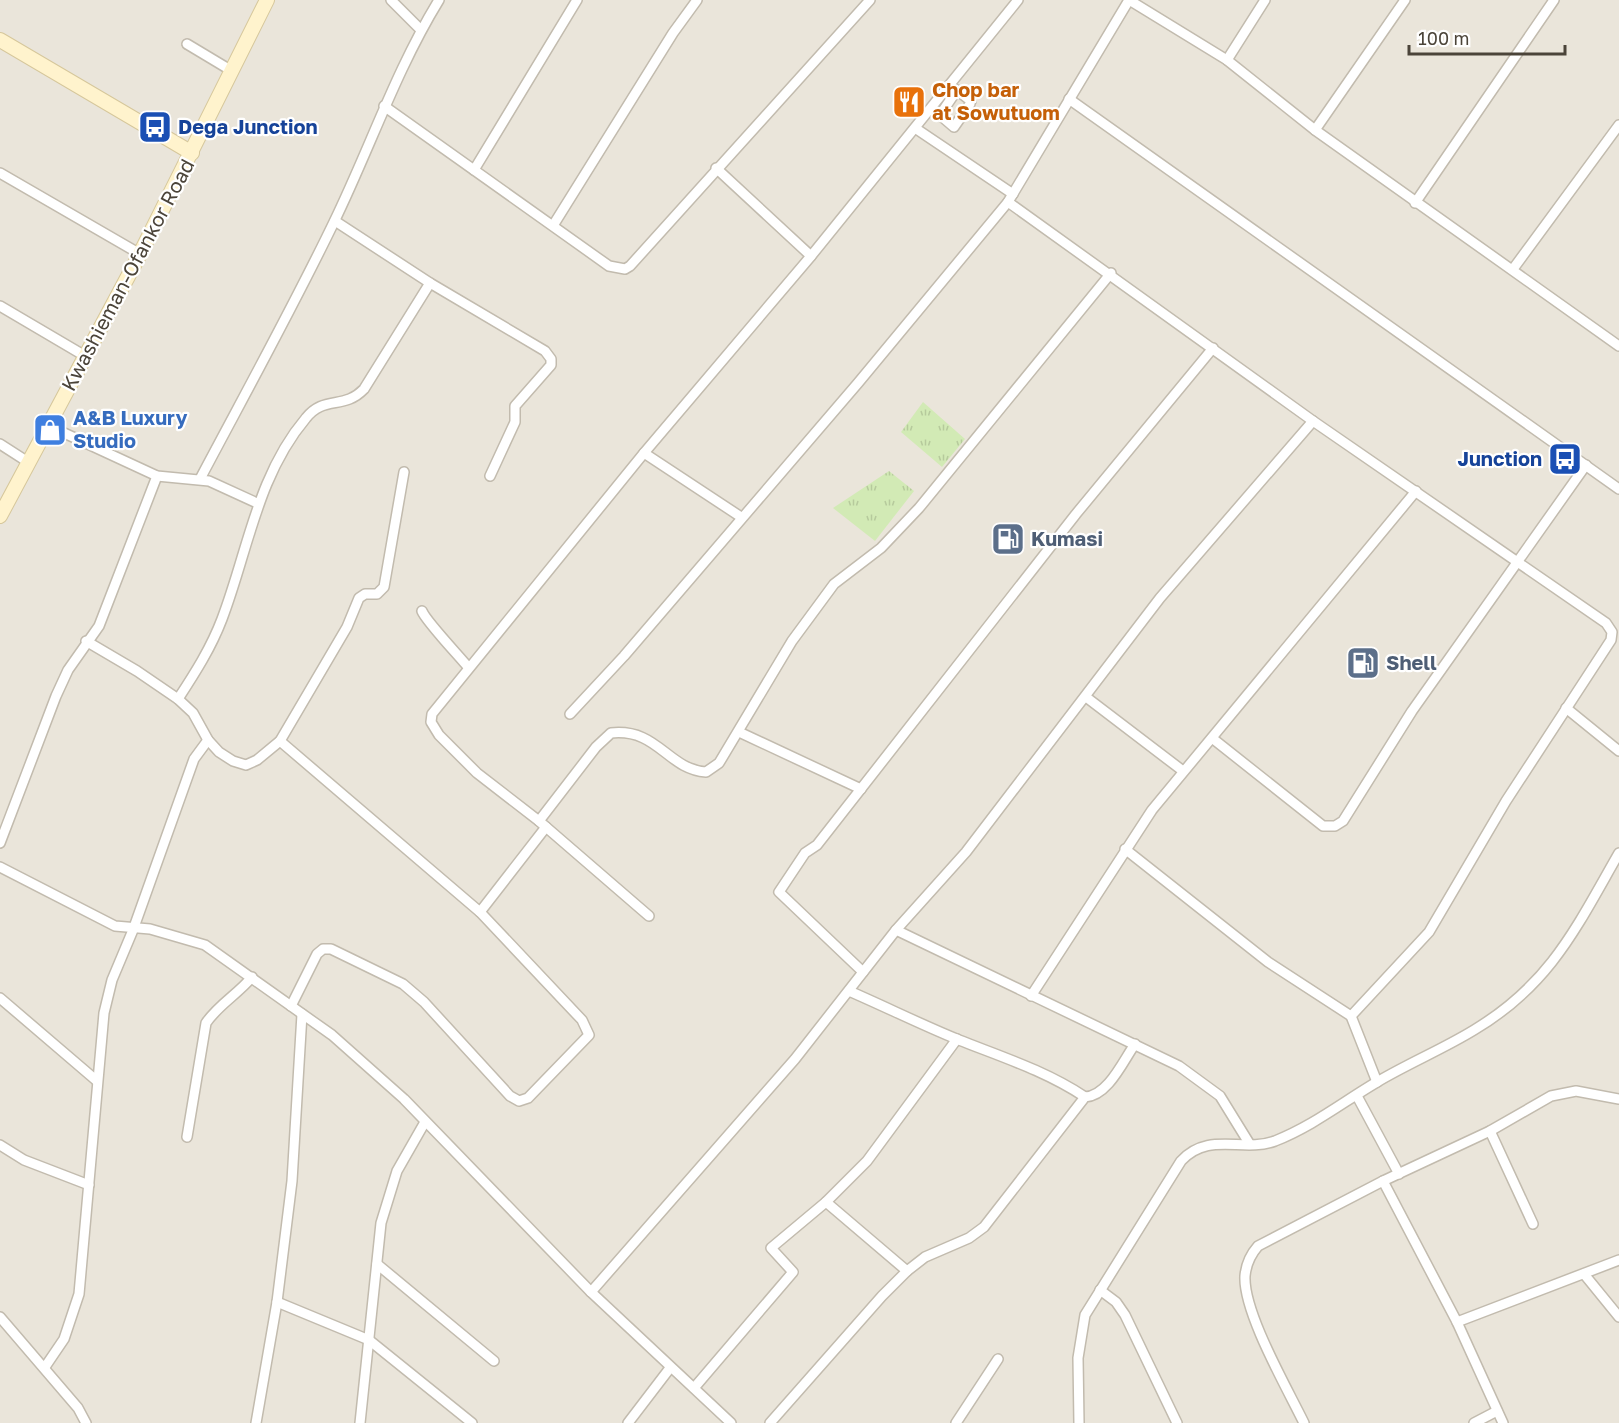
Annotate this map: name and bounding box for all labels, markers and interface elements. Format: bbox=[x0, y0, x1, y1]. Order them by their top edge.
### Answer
scale bar bbox=[1409, 18, 1565, 56]
text: 100 m bbox=[1418, 27, 1469, 49]
place label: Chop bar at Sowutuom bbox=[932, 77, 1060, 124]
restaurant icon: Chop bar at Sowutuom bbox=[891, 84, 927, 120]
bus stop icon: Dega Junction bbox=[137, 109, 173, 145]
place label: Dega Junction bbox=[178, 114, 317, 138]
street label: Kwashieman-Ofankor Road bbox=[56, 155, 199, 395]
place label: A&B Luxury Studio bbox=[73, 405, 187, 452]
shop icon: A&B Luxury Studio bbox=[32, 412, 68, 448]
bus stop icon: Junction bbox=[1547, 441, 1583, 477]
place label: Junction bbox=[1458, 446, 1542, 470]
fuel station icon: Kumasi bbox=[990, 521, 1026, 557]
place label: Kumasi bbox=[1031, 526, 1103, 550]
fuel station icon: Shell bbox=[1345, 645, 1381, 681]
place label: Shell bbox=[1386, 650, 1437, 674]

